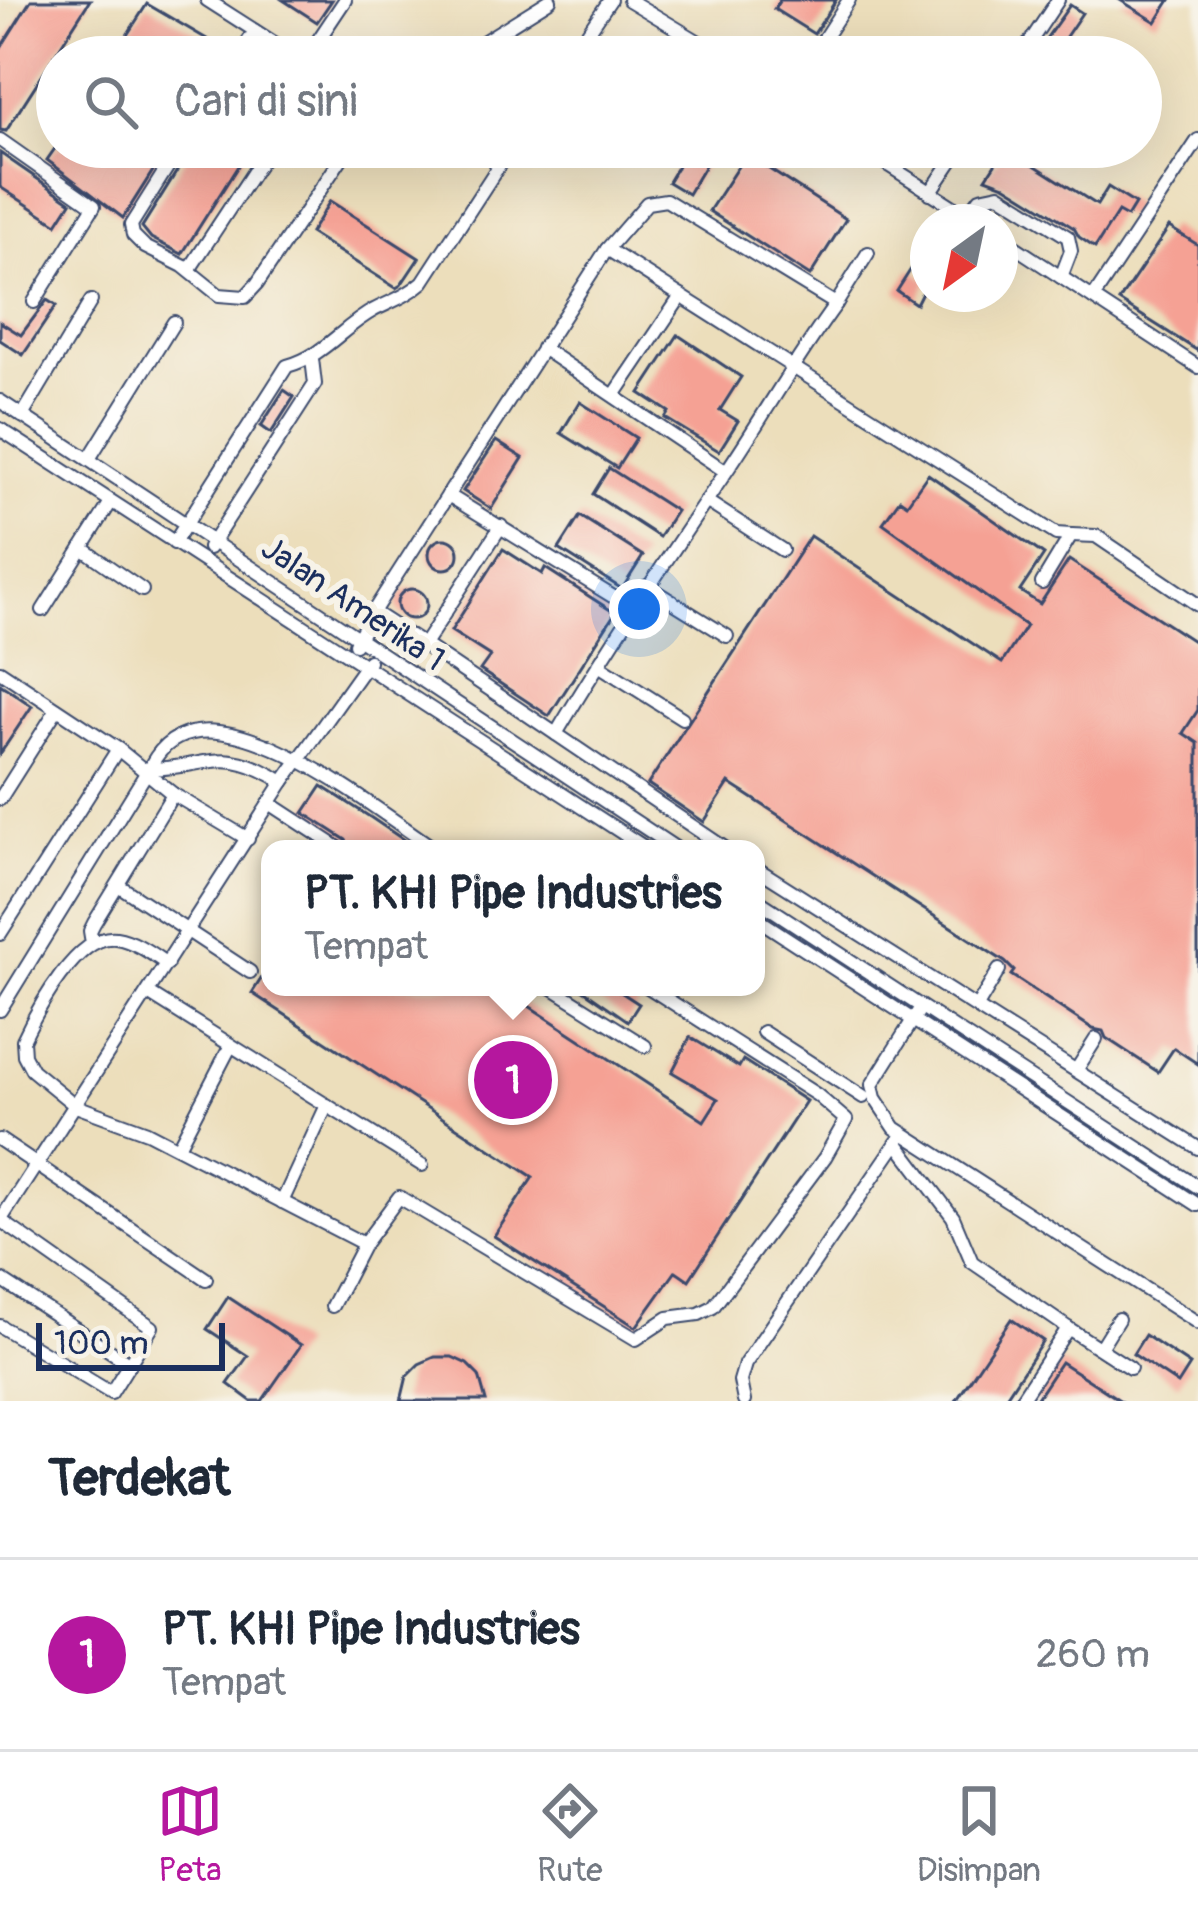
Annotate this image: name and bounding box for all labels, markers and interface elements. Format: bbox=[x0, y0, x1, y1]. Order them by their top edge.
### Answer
search box bbox=[36, 36, 1162, 168]
icon: search bbox=[78, 69, 144, 135]
text: Cari di sini bbox=[174, 74, 358, 130]
north arrow bbox=[910, 204, 1018, 312]
street label: Jalan Amerika 1 bbox=[254, 528, 452, 680]
your location bbox=[609, 579, 669, 639]
popup bbox=[261, 840, 765, 996]
text: PT. KHI Pipe Industries bbox=[304, 866, 722, 922]
text: Tempat bbox=[304, 922, 428, 971]
pin: 1 bbox=[474, 1035, 552, 1125]
scale bar bbox=[36, 1317, 225, 1370]
text: 100 m bbox=[54, 1323, 148, 1364]
text: Terdekat bbox=[48, 1447, 230, 1511]
text: PT. KHI Pipe Industries bbox=[162, 1602, 580, 1658]
text: 1 bbox=[79, 1630, 95, 1679]
text: 260 m bbox=[1036, 1630, 1150, 1679]
text: Tempat bbox=[162, 1658, 286, 1707]
tab: Peta bbox=[157, 1778, 223, 1891]
tab: Rute bbox=[537, 1778, 603, 1891]
tab: Disimpan bbox=[917, 1778, 1041, 1891]

